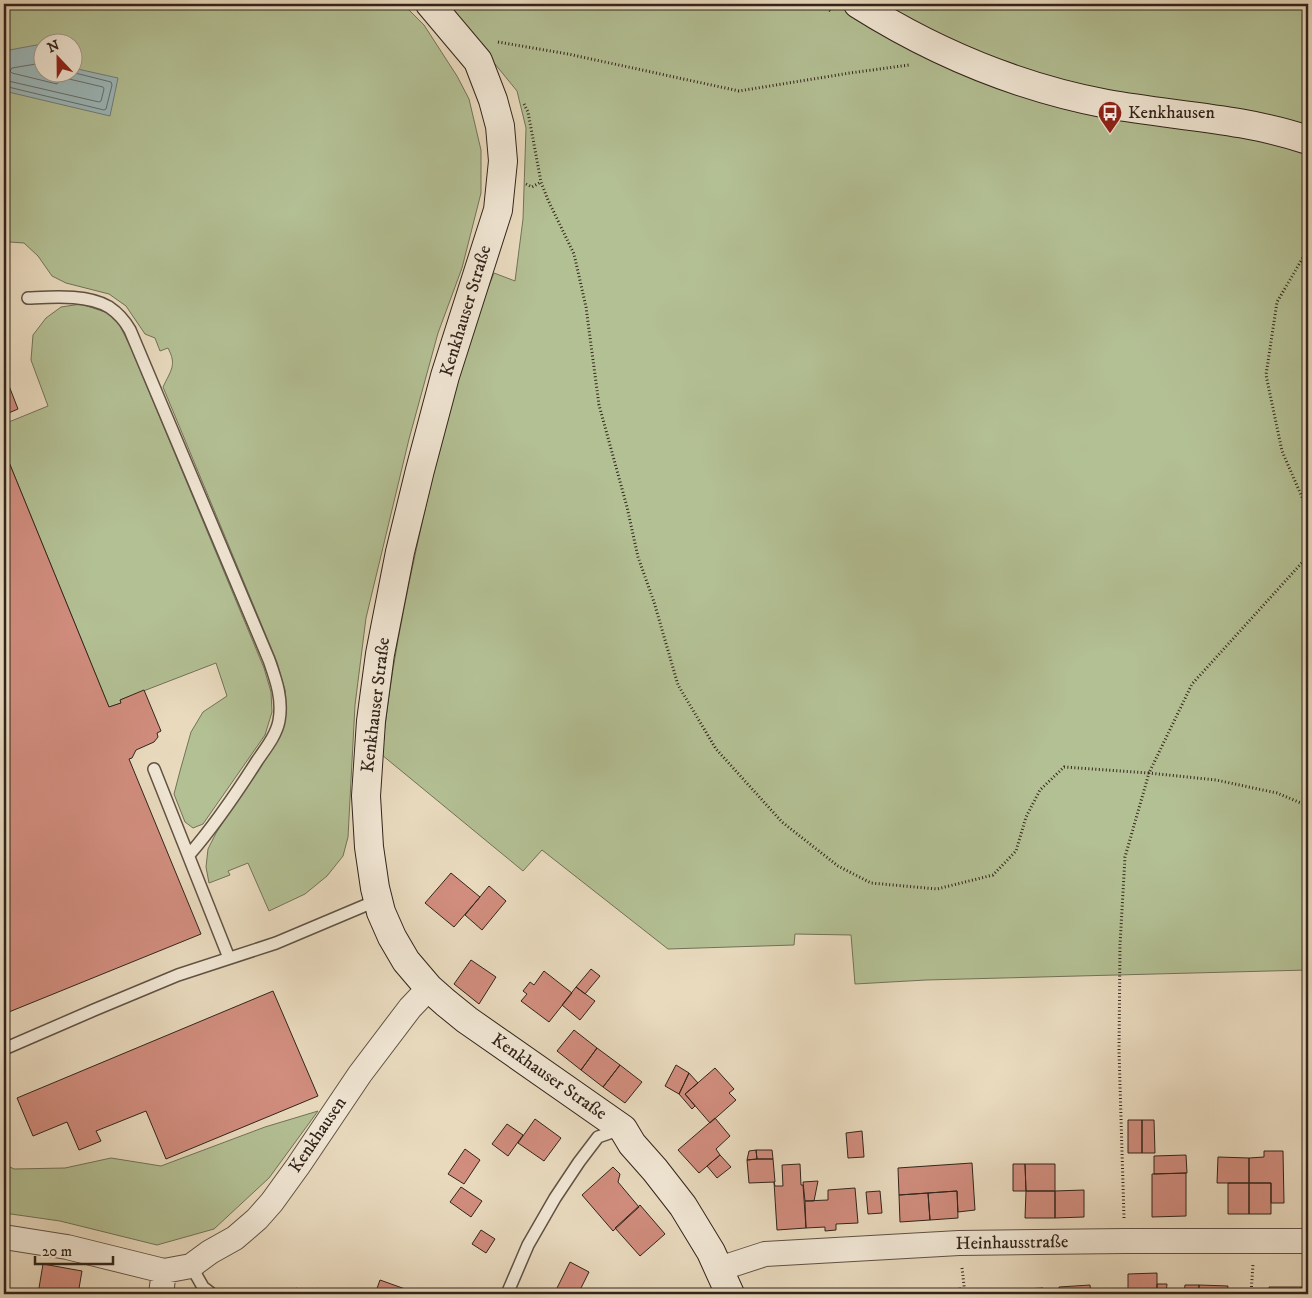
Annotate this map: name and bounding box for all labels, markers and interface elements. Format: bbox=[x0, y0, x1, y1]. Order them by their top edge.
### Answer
north arrow bbox=[32, 32, 82, 82]
text: N bbox=[45, 36, 63, 57]
bus stop icon: Kenkhausen bbox=[1097, 100, 1123, 134]
place label: Kenkhausen bbox=[1128, 102, 1215, 124]
street label: Kenkhauser Straße bbox=[436, 243, 496, 379]
street label: Kenkhauser Straße bbox=[357, 636, 395, 774]
street label: Kenkhauser Straße bbox=[487, 1029, 611, 1125]
street label: Kenkhausen bbox=[285, 1092, 352, 1177]
street label: Heinhausstraße bbox=[956, 1231, 1068, 1255]
scale bar bbox=[35, 1233, 112, 1265]
text: 20 m bbox=[42, 1242, 72, 1261]

